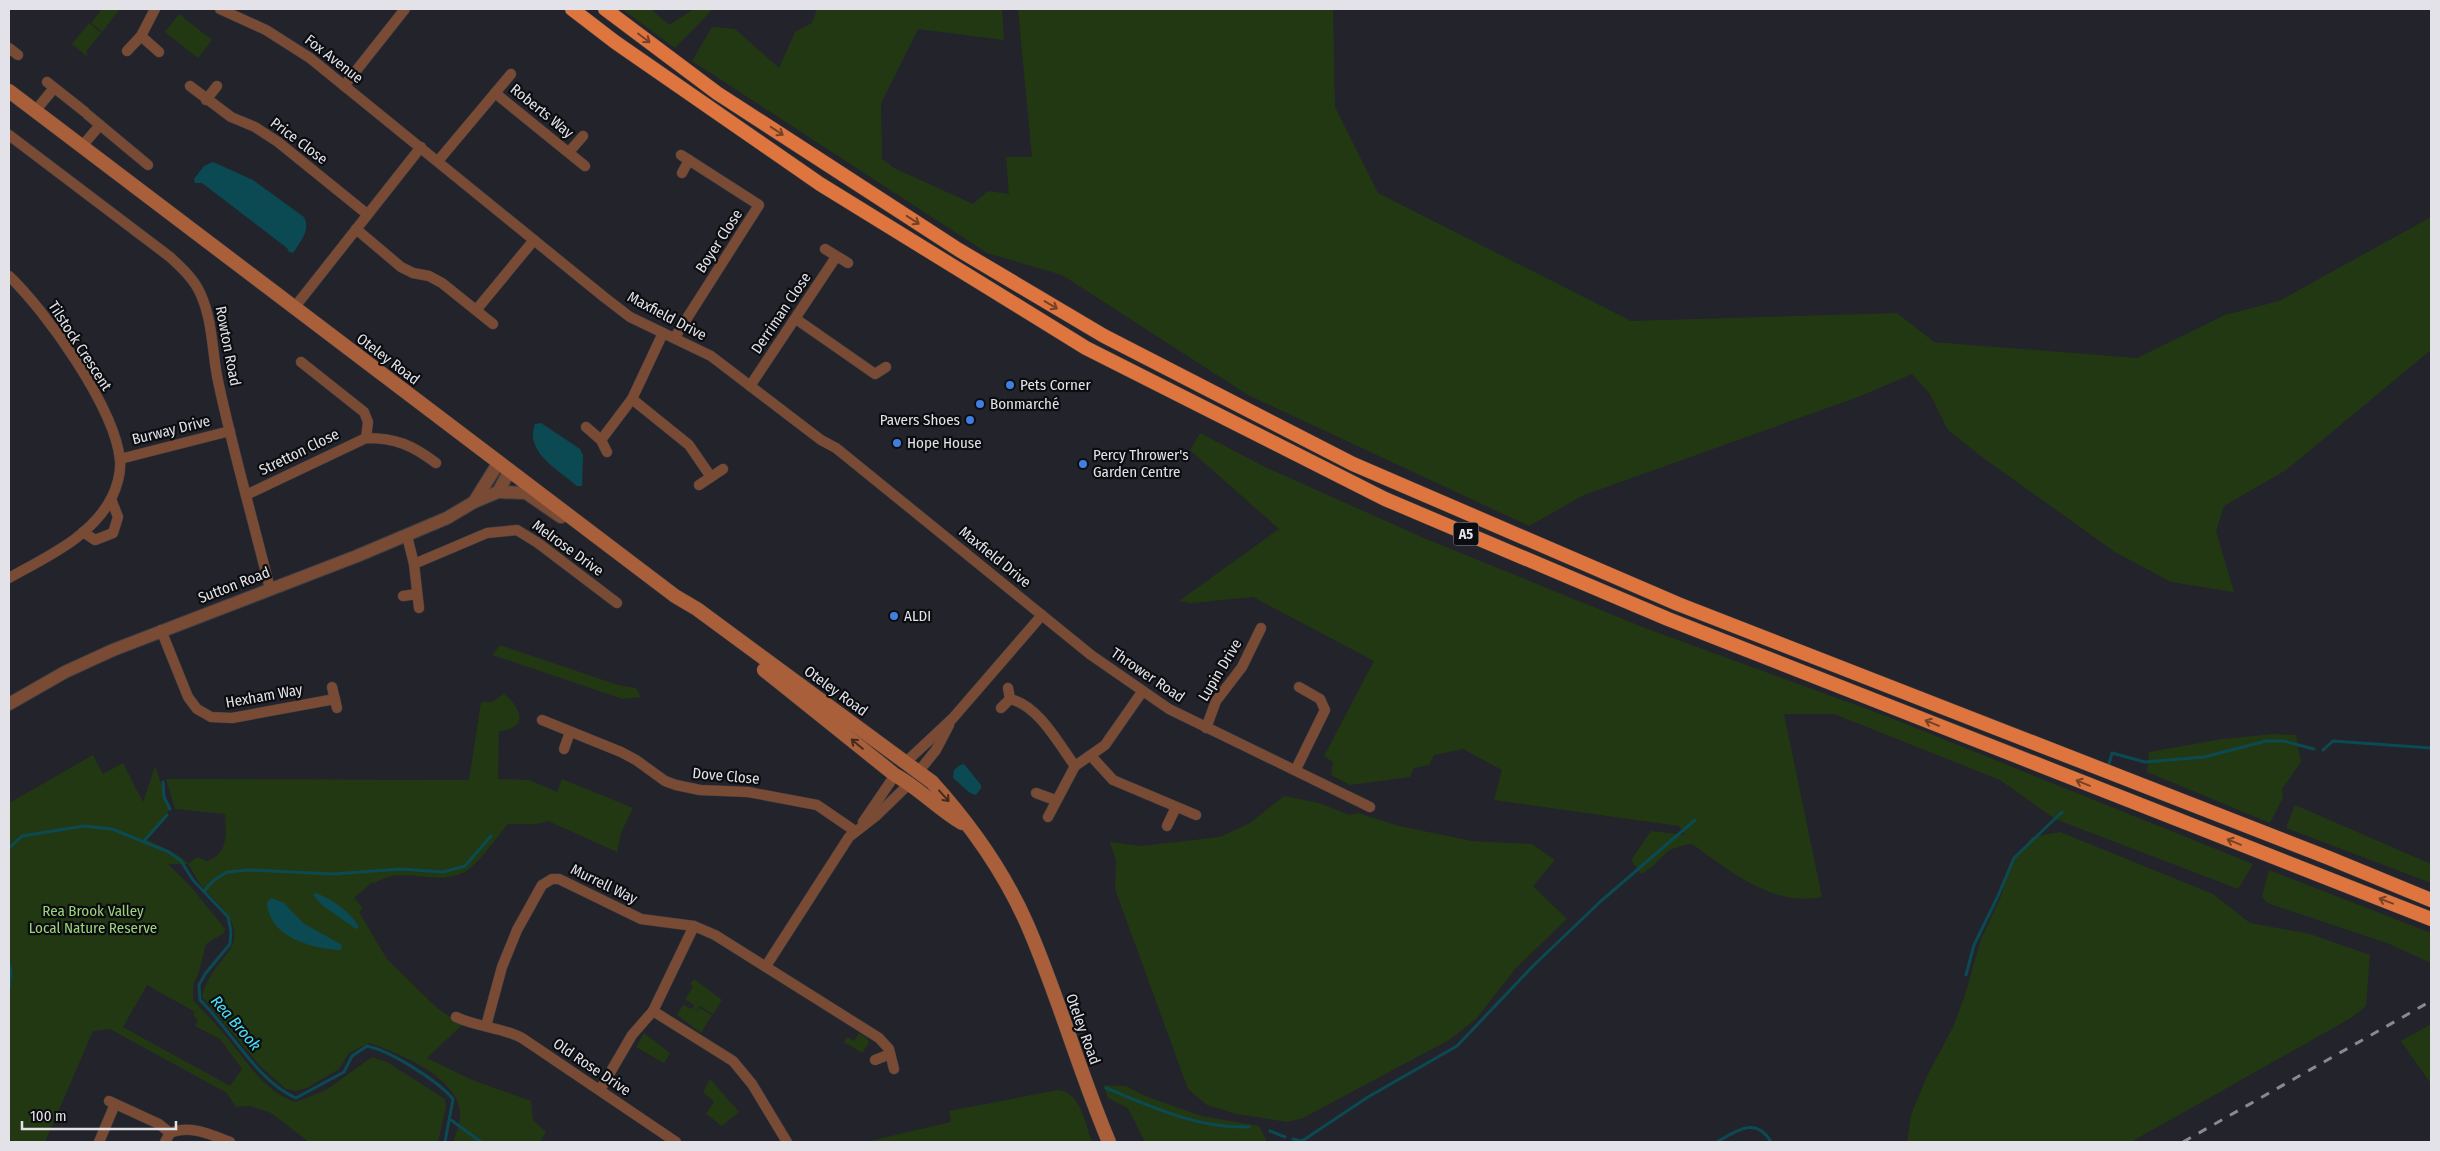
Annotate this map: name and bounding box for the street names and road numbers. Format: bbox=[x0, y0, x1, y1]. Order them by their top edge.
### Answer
street label: Fox Avenue bbox=[301, 31, 367, 87]
street label: Roberts Way bbox=[507, 80, 577, 142]
street label: Price Close bbox=[267, 114, 331, 168]
street label: Boyer Close bbox=[692, 206, 746, 276]
street label: Derriman Close bbox=[747, 269, 815, 357]
street label: Maxfield Drive bbox=[624, 288, 710, 344]
street label: Tilstock Crescent bbox=[44, 298, 116, 394]
street label: Rowton Road bbox=[211, 305, 245, 387]
street label: Oteley Road bbox=[353, 330, 423, 388]
street label: Burway Drive bbox=[130, 412, 212, 448]
street label: Stretton Close bbox=[256, 425, 342, 479]
street label: Melrose Drive bbox=[529, 516, 607, 580]
road number: A5 bbox=[1454, 522, 1478, 546]
street label: Maxfield Drive bbox=[956, 523, 1034, 591]
street label: Sutton Road bbox=[196, 563, 272, 607]
street label: Lupin Drive bbox=[1194, 636, 1246, 704]
street label: Thrower Road bbox=[1108, 644, 1188, 706]
street label: Oteley Road bbox=[801, 662, 871, 720]
street label: Hexham Way bbox=[224, 680, 304, 712]
street label: Dove Close bbox=[692, 764, 760, 788]
street label: Murrell Way bbox=[568, 860, 641, 908]
street label: Oteley Road bbox=[1062, 991, 1104, 1067]
street label: Old Rose Drive bbox=[550, 1034, 634, 1100]

